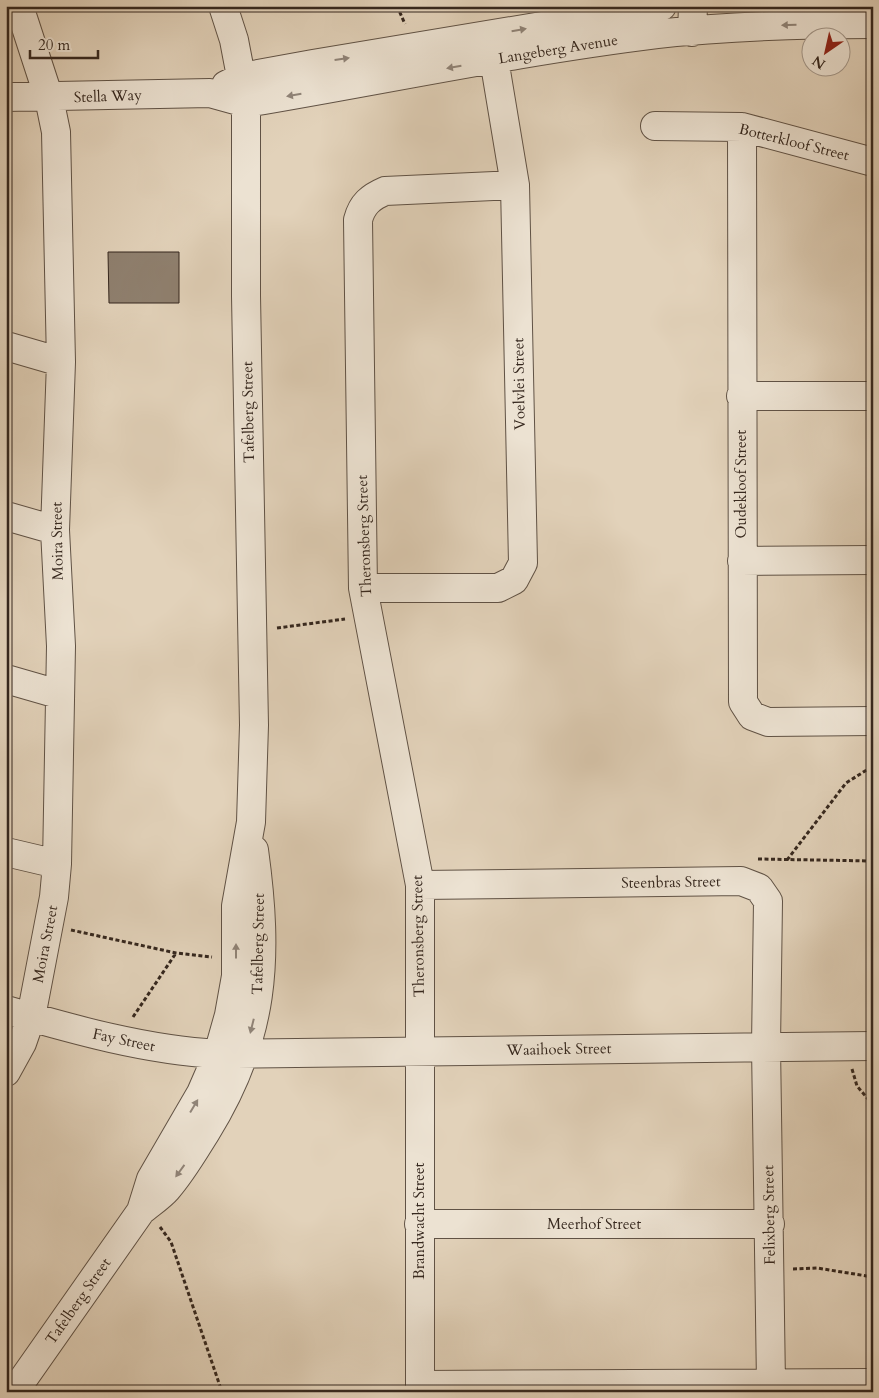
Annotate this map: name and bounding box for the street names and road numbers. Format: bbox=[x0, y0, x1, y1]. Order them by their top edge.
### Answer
street label: Langeberg Avenue bbox=[497, 30, 619, 68]
street label: Stella Way bbox=[74, 85, 142, 107]
street label: Botterkloof Street bbox=[737, 119, 851, 165]
street label: Voelvlei Street bbox=[508, 337, 530, 430]
street label: Tafelberg Street bbox=[237, 361, 259, 463]
street label: Oudekloof Street bbox=[731, 429, 751, 538]
street label: Theronsberg Street bbox=[352, 474, 376, 597]
street label: Moira Street bbox=[46, 501, 68, 580]
street label: Steenbras Street bbox=[621, 871, 721, 893]
street label: Theronsberg Street bbox=[407, 875, 429, 997]
street label: Tafelberg Street bbox=[247, 893, 269, 995]
street label: Moira Street bbox=[28, 903, 62, 984]
street label: Fay Street bbox=[91, 1024, 157, 1056]
street label: Waaihoek Street bbox=[505, 1038, 612, 1060]
street label: Brandwacht Street bbox=[409, 1162, 429, 1280]
street label: Felixberg Street bbox=[758, 1165, 780, 1265]
street label: Meerhof Street bbox=[547, 1214, 641, 1234]
street label: Tafelberg Street bbox=[41, 1253, 115, 1348]

